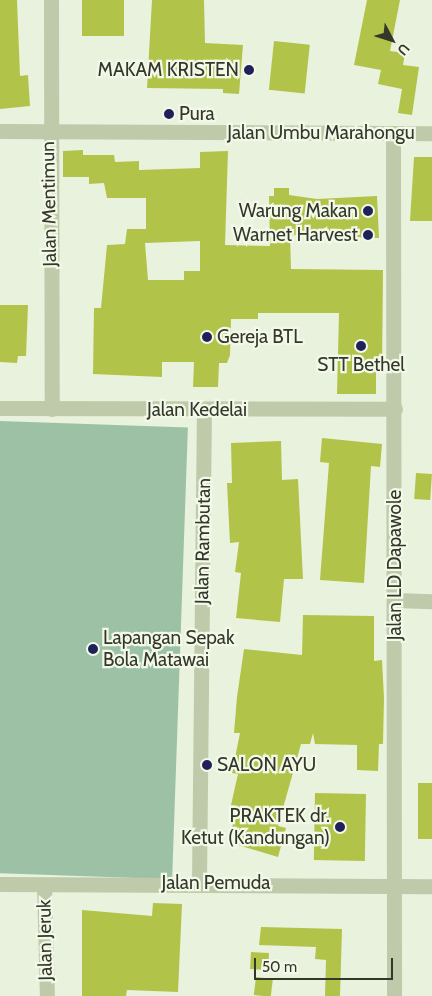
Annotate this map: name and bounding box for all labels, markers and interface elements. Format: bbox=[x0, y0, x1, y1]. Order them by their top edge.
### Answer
north arrow bbox=[367, 15, 417, 65]
text: U bbox=[393, 40, 414, 59]
place label: MAKAM KRISTEN bbox=[98, 59, 239, 81]
marker: MAKAM KRISTEN bbox=[243, 64, 255, 76]
place label: Pura bbox=[179, 103, 215, 125]
marker: Pura bbox=[163, 108, 175, 120]
street label: Jalan Umbu Marahongu bbox=[227, 122, 415, 144]
street label: Jalan Mentimun bbox=[37, 141, 61, 267]
place label: Warung Makan bbox=[239, 200, 358, 222]
marker: Warung Makan bbox=[362, 205, 374, 217]
place label: Warnet Harvest bbox=[233, 224, 358, 246]
marker: Warnet Harvest bbox=[362, 229, 374, 241]
place label: Gereja BTL bbox=[217, 326, 303, 348]
marker: Gereja BTL bbox=[201, 331, 213, 343]
marker: STT Bethel bbox=[355, 340, 367, 352]
place label: STT Bethel bbox=[317, 354, 405, 376]
street label: Jalan Kedelai bbox=[147, 399, 247, 421]
street label: Jalan Rambutan bbox=[191, 478, 215, 604]
street label: Jalan LD Dapawole bbox=[384, 490, 406, 640]
place label: Lapangan Sepak Bola Matawai bbox=[103, 627, 234, 671]
marker: Lapangan Sepak Bola Matawai bbox=[87, 643, 99, 655]
place label: SALON AYU bbox=[217, 754, 316, 776]
marker: SALON AYU bbox=[201, 759, 213, 771]
place label: PRAKTEK dr. Ketut (Kandungan) bbox=[181, 805, 330, 849]
marker: PRAKTEK dr. Ketut (Kandungan) bbox=[334, 821, 346, 833]
street label: Jalan Pemuda bbox=[162, 872, 270, 894]
street label: Jalan Jeruk bbox=[33, 899, 57, 981]
scale bar bbox=[257, 948, 396, 980]
text: 50 m bbox=[262, 958, 297, 976]

